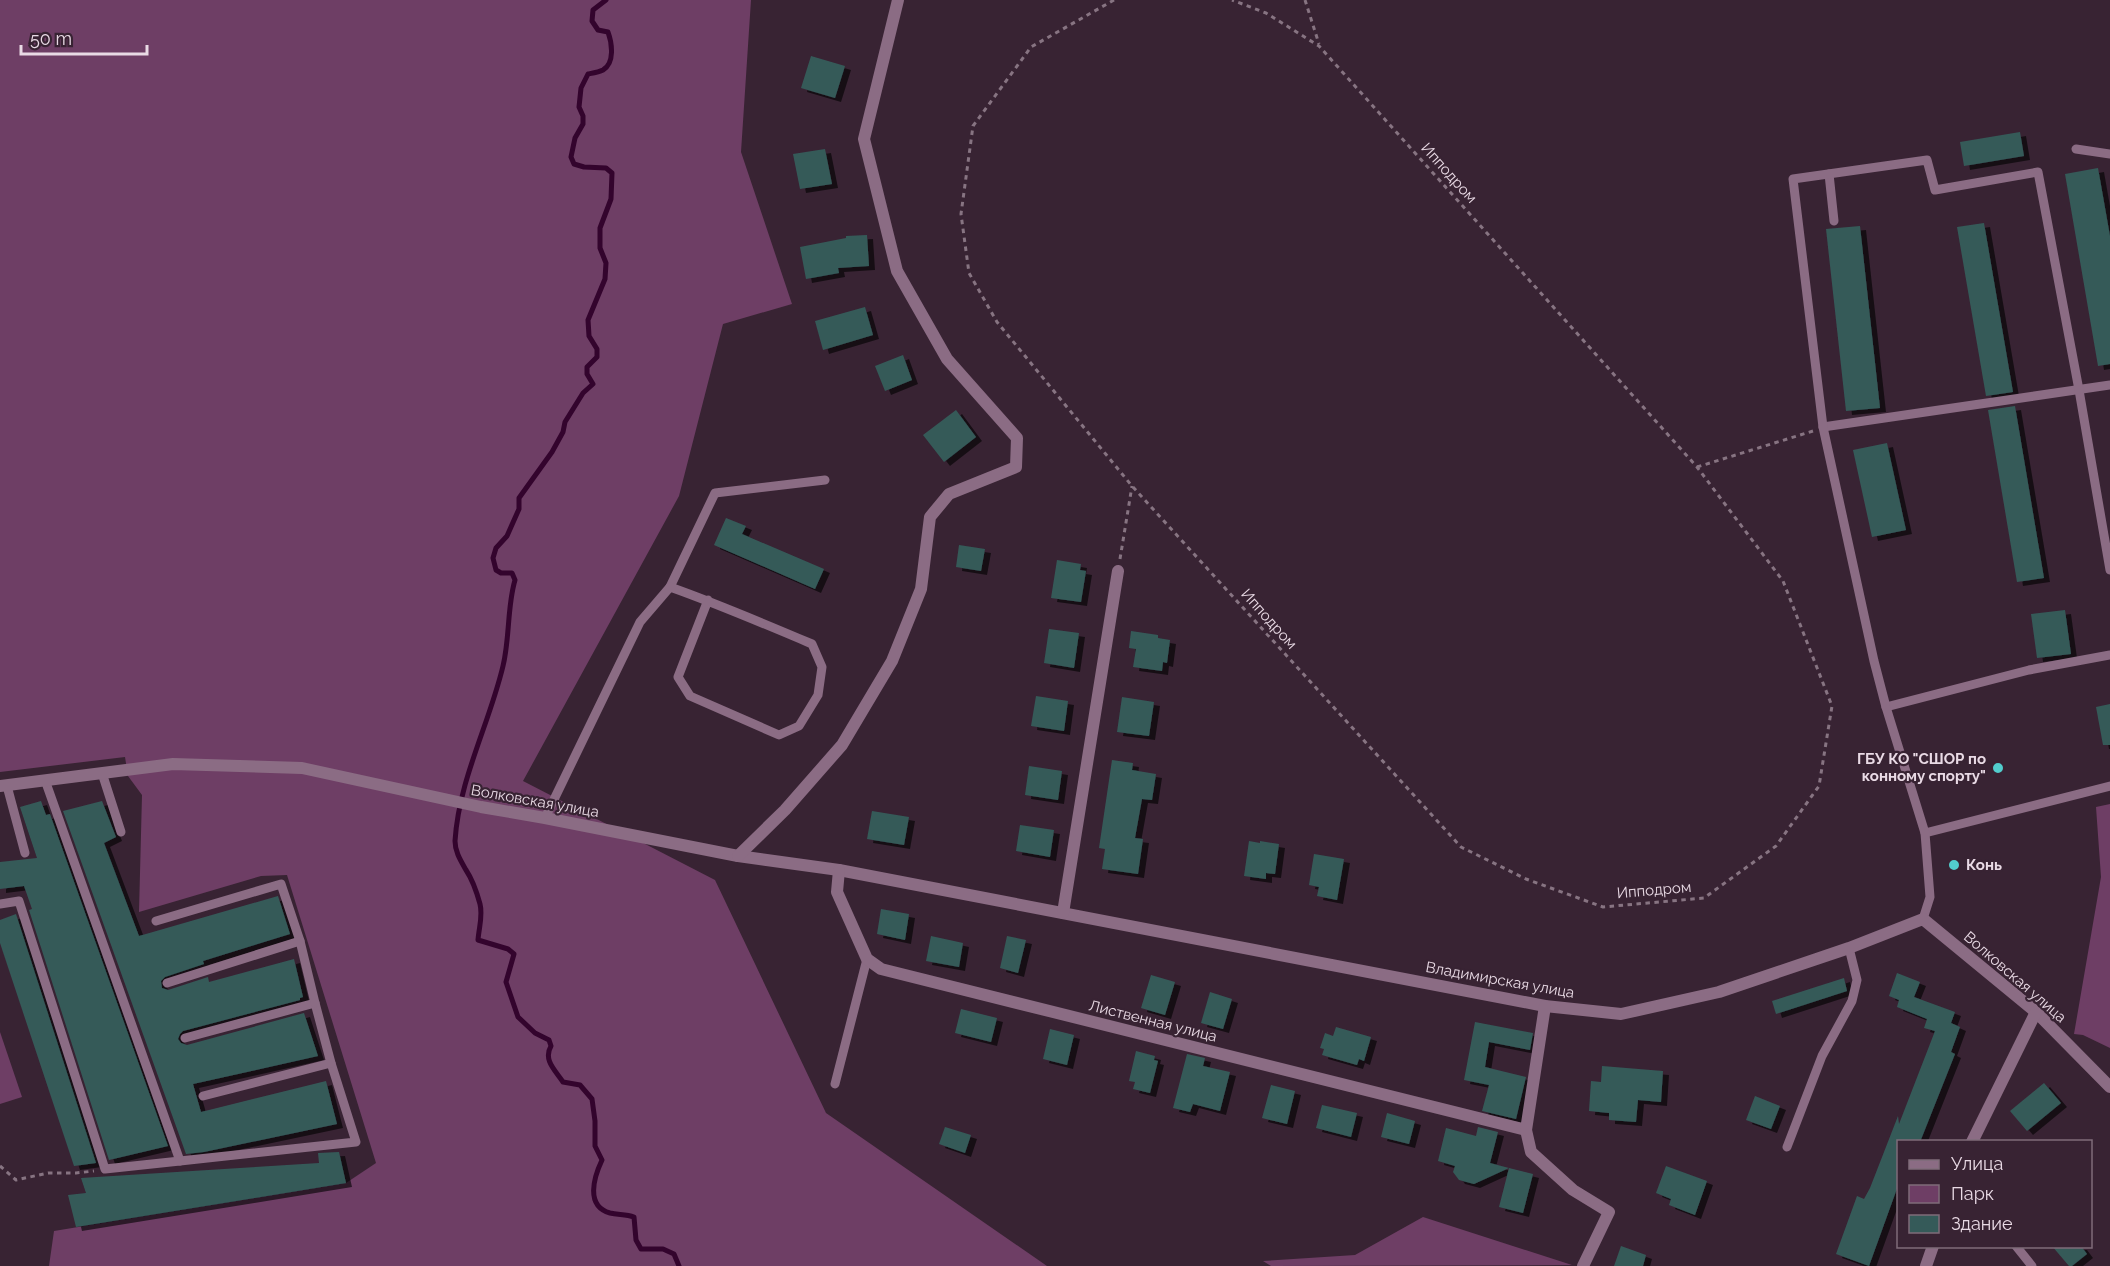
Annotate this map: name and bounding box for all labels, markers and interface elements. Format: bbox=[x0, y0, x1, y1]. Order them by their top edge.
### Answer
scale bar bbox=[21, 18, 147, 56]
text: 50 m bbox=[30, 28, 72, 49]
street label: Ипподром bbox=[1417, 139, 1481, 207]
street label: Ипподром bbox=[1237, 585, 1301, 653]
place label: ГБУ КО "СШОР по конному спорту" bbox=[1857, 750, 1986, 785]
marker: ГБУ КО "СШОР по конному спорту" bbox=[1991, 761, 2005, 775]
street label: Волковская улица bbox=[470, 781, 600, 821]
place label: Конь bbox=[1966, 856, 2002, 874]
marker: Конь bbox=[1947, 858, 1961, 872]
street label: Ипподром bbox=[1616, 878, 1692, 902]
street label: Волковская улица bbox=[1960, 928, 2070, 1026]
street label: Владимирская улица bbox=[1424, 958, 1576, 1002]
street label: Лиственная улица bbox=[1087, 996, 1219, 1046]
legend bbox=[1897, 1140, 2092, 1248]
text: Улица bbox=[1951, 1153, 2003, 1174]
text: Парк bbox=[1951, 1183, 1994, 1204]
text: Здание bbox=[1951, 1213, 2013, 1234]

